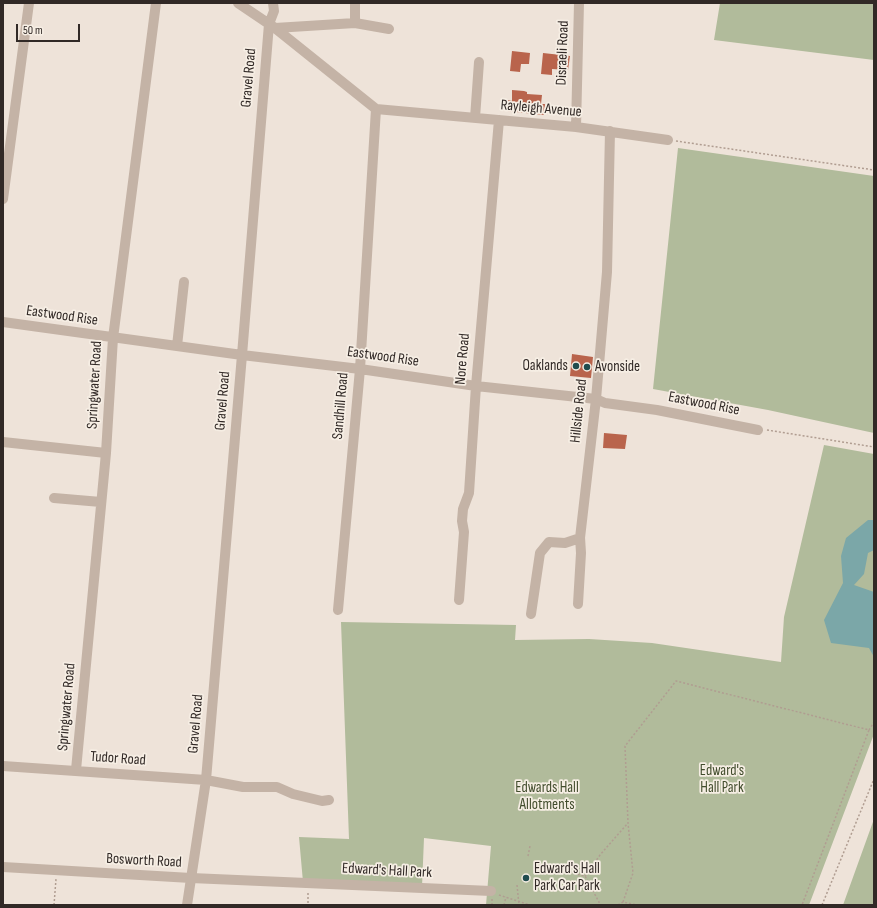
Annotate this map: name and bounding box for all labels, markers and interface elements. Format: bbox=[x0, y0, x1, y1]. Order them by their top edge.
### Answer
scale bar bbox=[18, 16, 82, 42]
street label: Disraeli Road bbox=[553, 20, 573, 86]
text: 50 m bbox=[23, 23, 43, 38]
street label: Gravel Road bbox=[237, 48, 261, 108]
street label: Rayleigh Avenue bbox=[500, 96, 582, 122]
street label: Eastwood Rise bbox=[25, 302, 99, 330]
street label: Nore Road bbox=[452, 333, 474, 385]
street label: Springwater Road bbox=[84, 341, 106, 429]
street label: Eastwood Rise bbox=[346, 343, 420, 371]
place label: Oaklands bbox=[523, 357, 568, 375]
place label: Avonside bbox=[595, 358, 640, 376]
marker: Oaklands bbox=[571, 361, 581, 371]
marker: Avonside bbox=[582, 362, 592, 372]
street label: Gravel Road bbox=[211, 371, 235, 431]
street label: Sandhill Road bbox=[329, 372, 353, 440]
street label: Hillside Road bbox=[567, 378, 591, 444]
street label: Eastwood Rise bbox=[667, 388, 741, 420]
street label: Springwater Road bbox=[54, 662, 80, 752]
street label: Gravel Road bbox=[184, 694, 208, 754]
street label: Tudor Road bbox=[90, 748, 146, 770]
park label: Edward's Hall Park bbox=[700, 762, 744, 797]
park label: Edwards Hall Allotments bbox=[515, 779, 579, 814]
street label: Bosworth Road bbox=[106, 850, 182, 872]
street label: Edward's Hall Park bbox=[342, 860, 432, 882]
place label: Edward's Hall Park Car Park bbox=[534, 860, 600, 895]
marker: Edward's Hall Park Car Park bbox=[521, 873, 531, 883]

